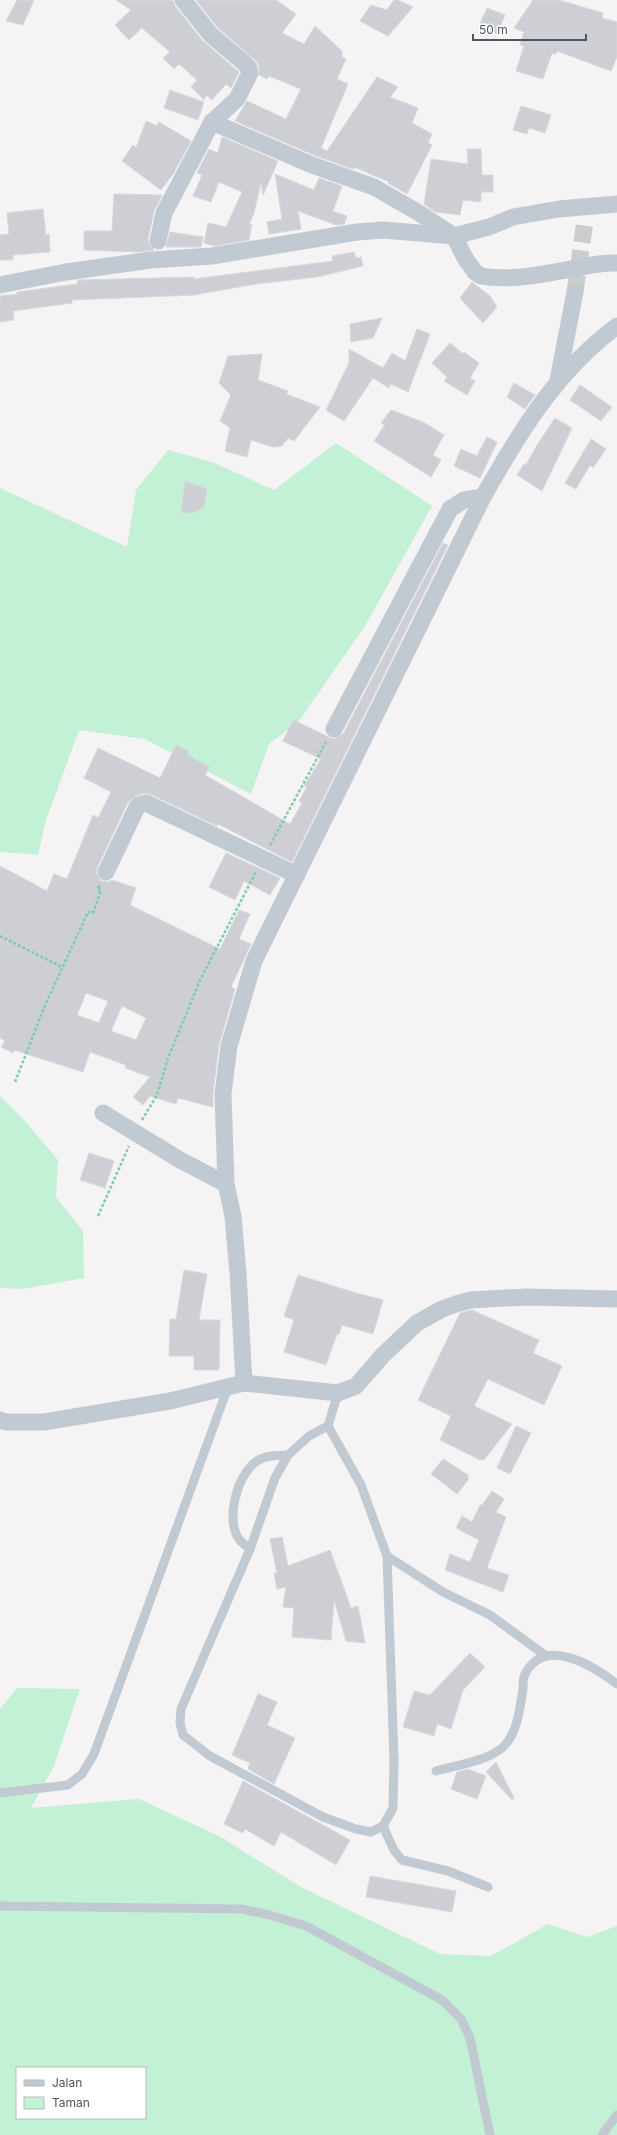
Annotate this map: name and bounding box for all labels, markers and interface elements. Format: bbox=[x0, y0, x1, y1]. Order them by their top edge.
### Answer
scale bar bbox=[473, 16, 586, 42]
text: 50 m bbox=[479, 22, 508, 37]
legend bbox=[16, 2067, 146, 2119]
text: Jalan bbox=[52, 2075, 82, 2090]
text: Taman bbox=[52, 2095, 90, 2110]

